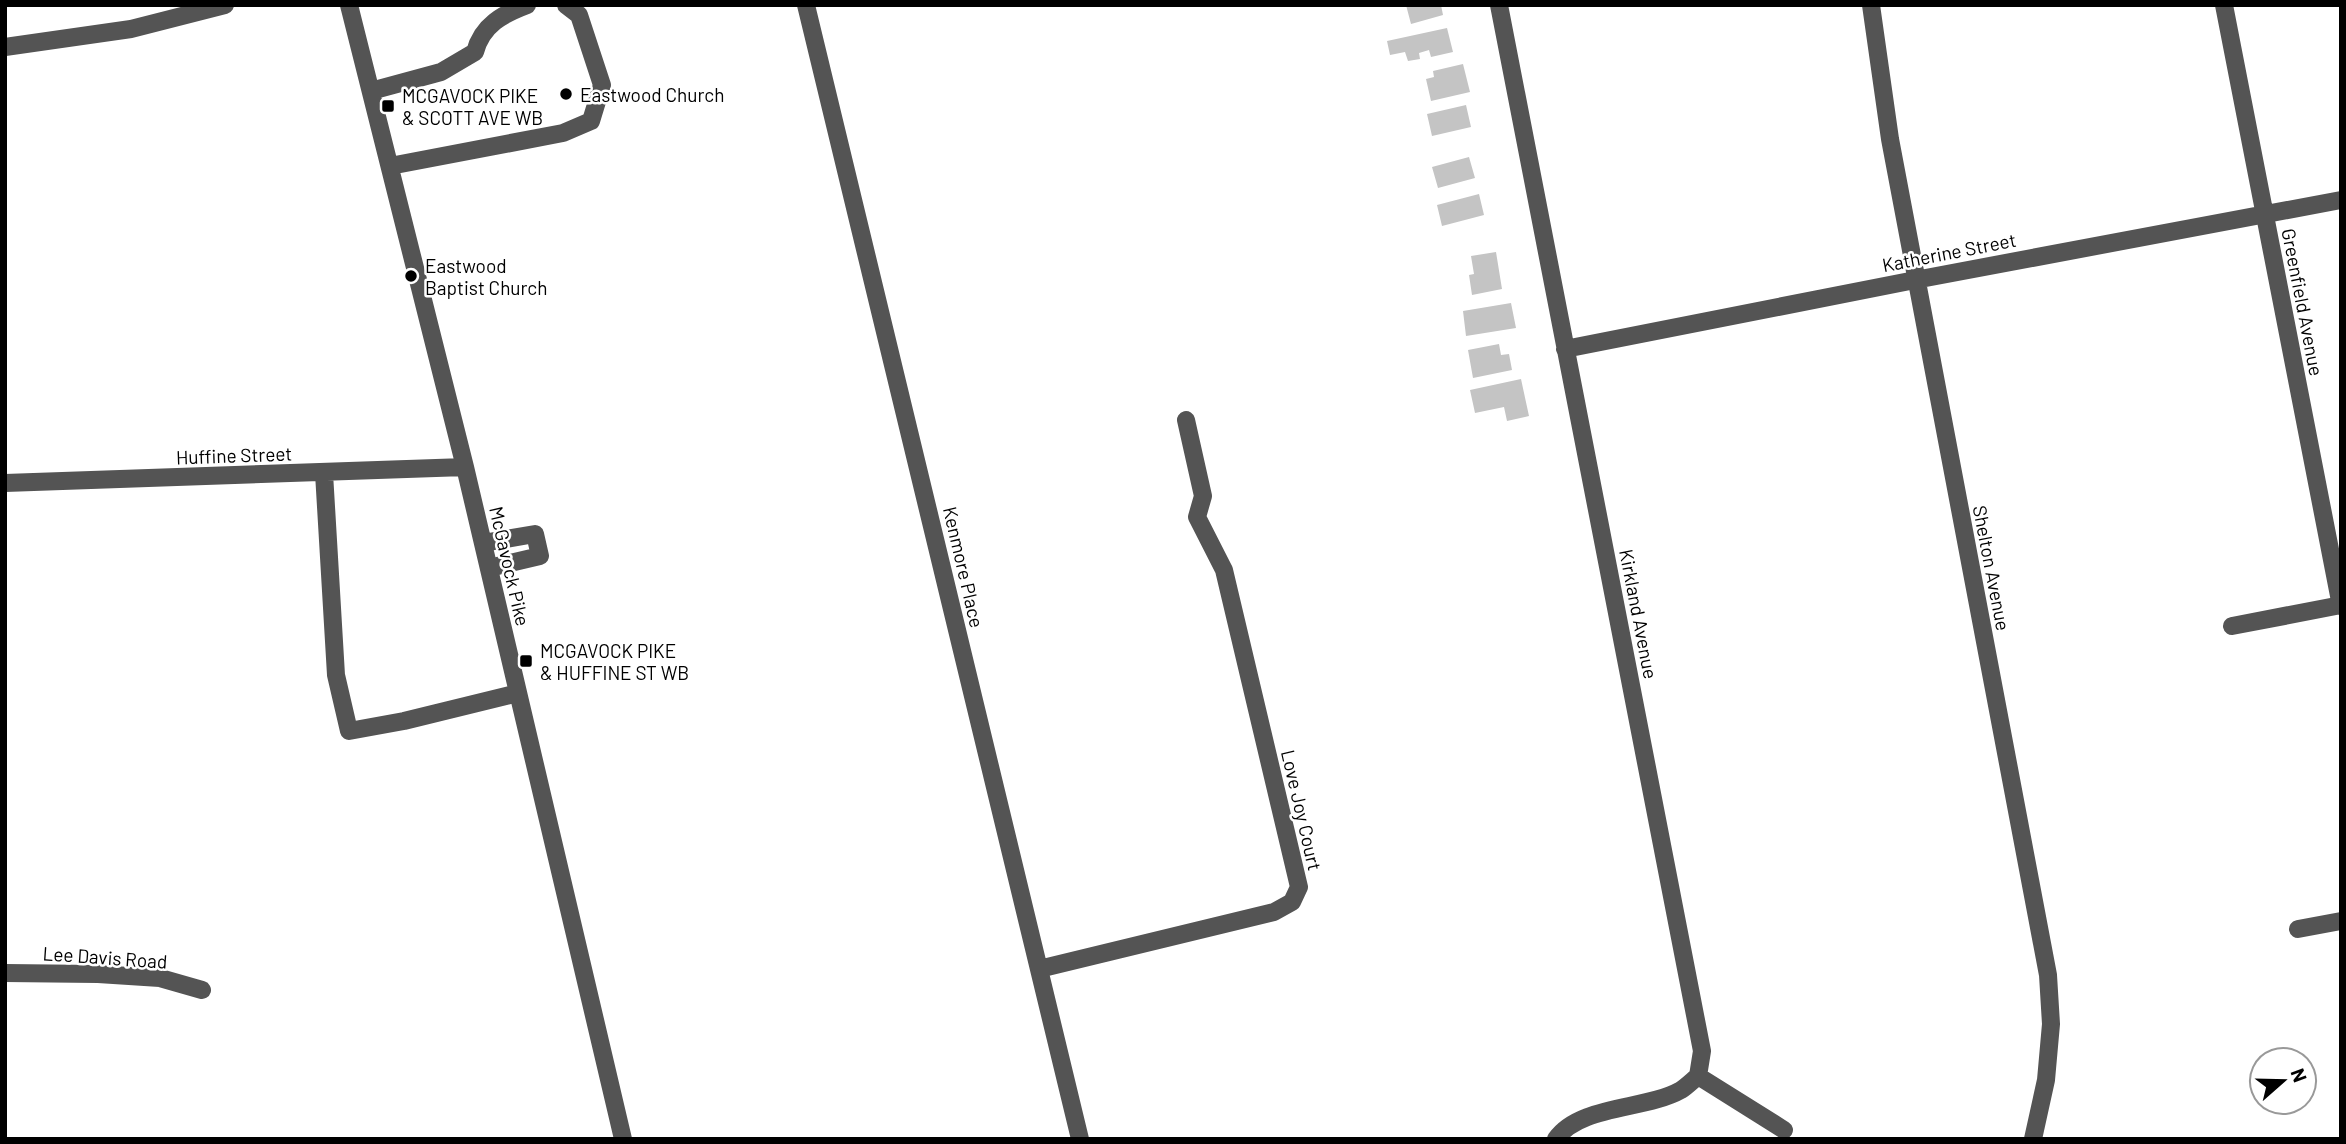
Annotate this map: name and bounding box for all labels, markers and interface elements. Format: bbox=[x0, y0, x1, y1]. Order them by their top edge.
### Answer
place label: Eastwood Church bbox=[580, 83, 724, 106]
place label: MCGAVOCK PIKE & SCOTT AVE WB bbox=[402, 84, 543, 129]
marker: Eastwood Church bbox=[558, 86, 574, 102]
marker: MCGAVOCK PIKE & SCOTT AVE WB bbox=[380, 98, 396, 114]
street label: Greenfield Avenue bbox=[2277, 226, 2329, 378]
street label: Katherine Street bbox=[1880, 228, 2018, 276]
place label: Eastwood Baptist Church bbox=[425, 254, 548, 299]
marker: Eastwood Baptist Church bbox=[403, 268, 419, 284]
street label: Huffine Street bbox=[175, 441, 293, 469]
street label: Shelton Avenue bbox=[1969, 503, 2015, 633]
street label: McGavock Pike bbox=[485, 504, 535, 628]
street label: Kenmore Place bbox=[939, 504, 989, 630]
street label: Kirkland Avenue bbox=[1615, 547, 1663, 681]
place label: MCGAVOCK PIKE & HUFFINE ST WB bbox=[540, 639, 689, 684]
marker: MCGAVOCK PIKE & HUFFINE ST WB bbox=[518, 653, 534, 669]
street label: Love Joy Court bbox=[1277, 747, 1327, 873]
street label: Lee Davis Road bbox=[42, 941, 168, 973]
north arrow bbox=[2248, 1046, 2318, 1116]
text: N bbox=[2286, 1065, 2312, 1085]

